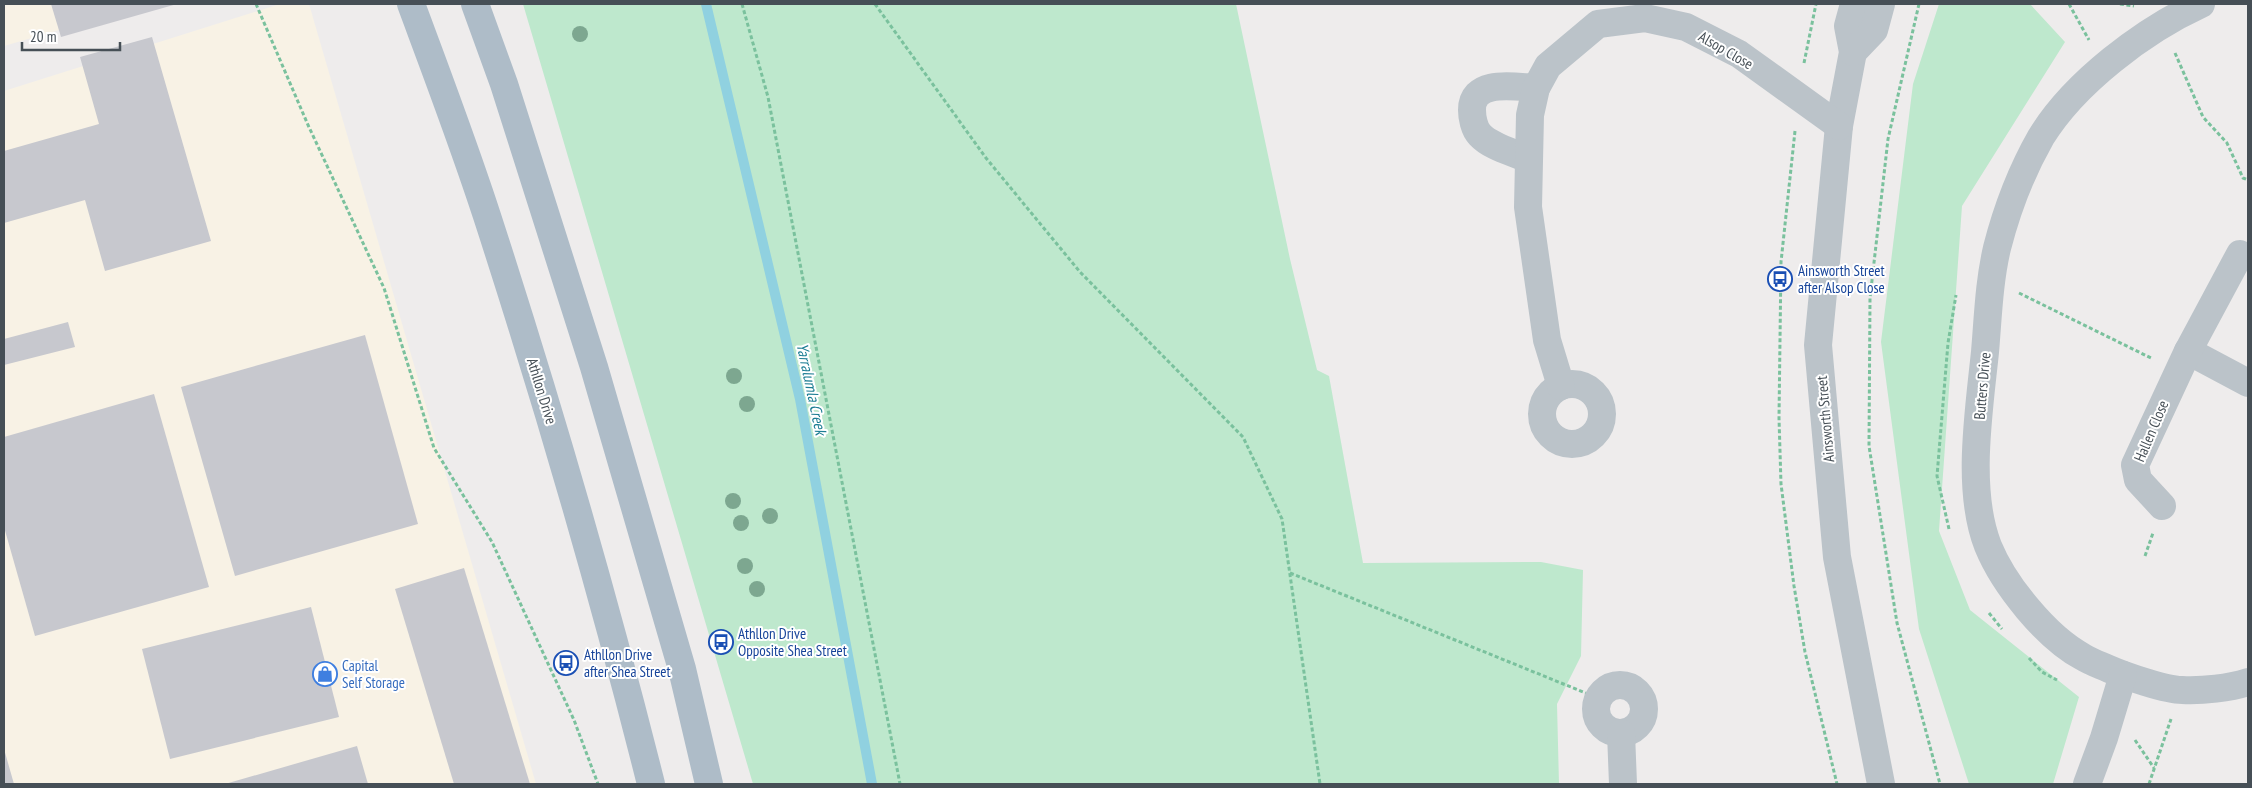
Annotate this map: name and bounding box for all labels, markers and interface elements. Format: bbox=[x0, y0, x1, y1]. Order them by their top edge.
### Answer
scale bar bbox=[22, 20, 120, 52]
text: 20 m bbox=[30, 27, 56, 46]
street label: Alsop Close bbox=[1695, 27, 1757, 73]
place label: Ainsworth Street after Alsop Close bbox=[1798, 261, 1885, 297]
bus stop icon: Ainsworth Street after Alsop Close bbox=[1767, 266, 1793, 292]
water label: Yarralumla Creek bbox=[793, 341, 832, 438]
street label: Butters Drive bbox=[1970, 352, 1994, 420]
street label: Athllon Drive bbox=[523, 356, 561, 426]
street label: Ainsworth Street bbox=[1812, 375, 1838, 463]
street label: Hallen Close bbox=[2130, 397, 2172, 465]
place label: Athllon Drive Opposite Shea Street bbox=[738, 624, 847, 660]
bus stop icon: Athllon Drive Opposite Shea Street bbox=[708, 629, 734, 655]
place label: Athllon Drive after Shea Street bbox=[584, 645, 671, 681]
bus stop icon: Athllon Drive after Shea Street bbox=[553, 650, 579, 676]
place label: Capital Self Storage bbox=[342, 656, 405, 692]
shop icon: Capital Self Storage bbox=[312, 661, 338, 687]

